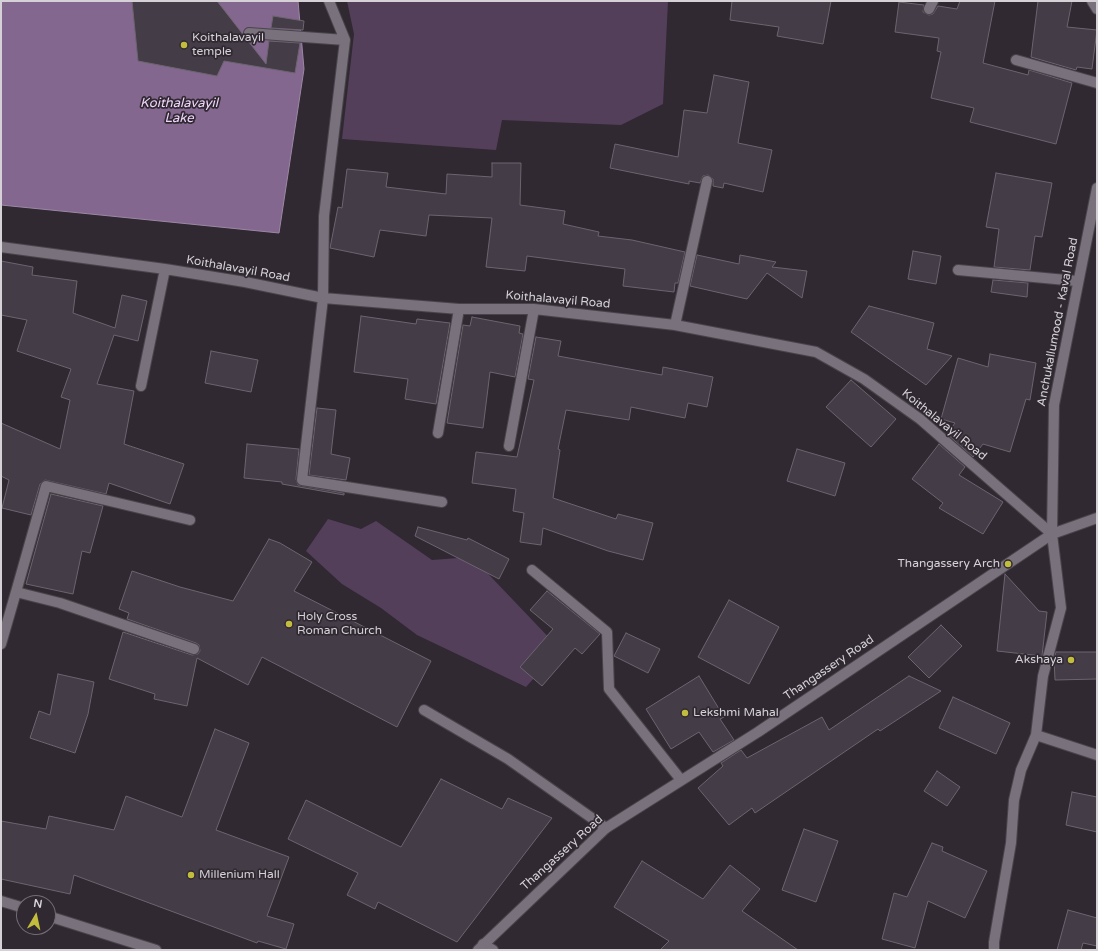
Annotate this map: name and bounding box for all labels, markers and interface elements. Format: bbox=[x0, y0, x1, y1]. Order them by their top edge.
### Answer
place label: Koithalavayil temple bbox=[192, 31, 264, 59]
marker: Koithalavayil temple bbox=[179, 40, 189, 50]
water label: Koithalavayil Lake bbox=[140, 96, 218, 127]
street label: Anchukallumood - Kaval Road bbox=[1035, 236, 1081, 408]
street label: Koithalavayil Road bbox=[185, 253, 291, 285]
street label: Koithalavayil Road bbox=[505, 288, 611, 312]
street label: Koithalavayil Road bbox=[899, 386, 989, 464]
place label: Thangassery Arch bbox=[898, 557, 1000, 571]
marker: Thangassery Arch bbox=[1003, 559, 1013, 569]
place label: Holy Cross Roman Church bbox=[297, 610, 382, 638]
marker: Holy Cross Roman Church bbox=[284, 619, 294, 629]
street label: Thangassery Road bbox=[781, 633, 877, 703]
place label: Akshaya bbox=[1015, 653, 1063, 667]
marker: Akshaya bbox=[1066, 655, 1076, 665]
place label: Lekshmi Mahal bbox=[693, 706, 779, 720]
marker: Lekshmi Mahal bbox=[680, 708, 690, 718]
street label: Thangassery Road bbox=[518, 812, 606, 894]
place label: Millenium Hall bbox=[199, 868, 280, 882]
marker: Millenium Hall bbox=[186, 870, 196, 880]
north arrow bbox=[16, 895, 56, 935]
text: N bbox=[32, 897, 43, 911]

